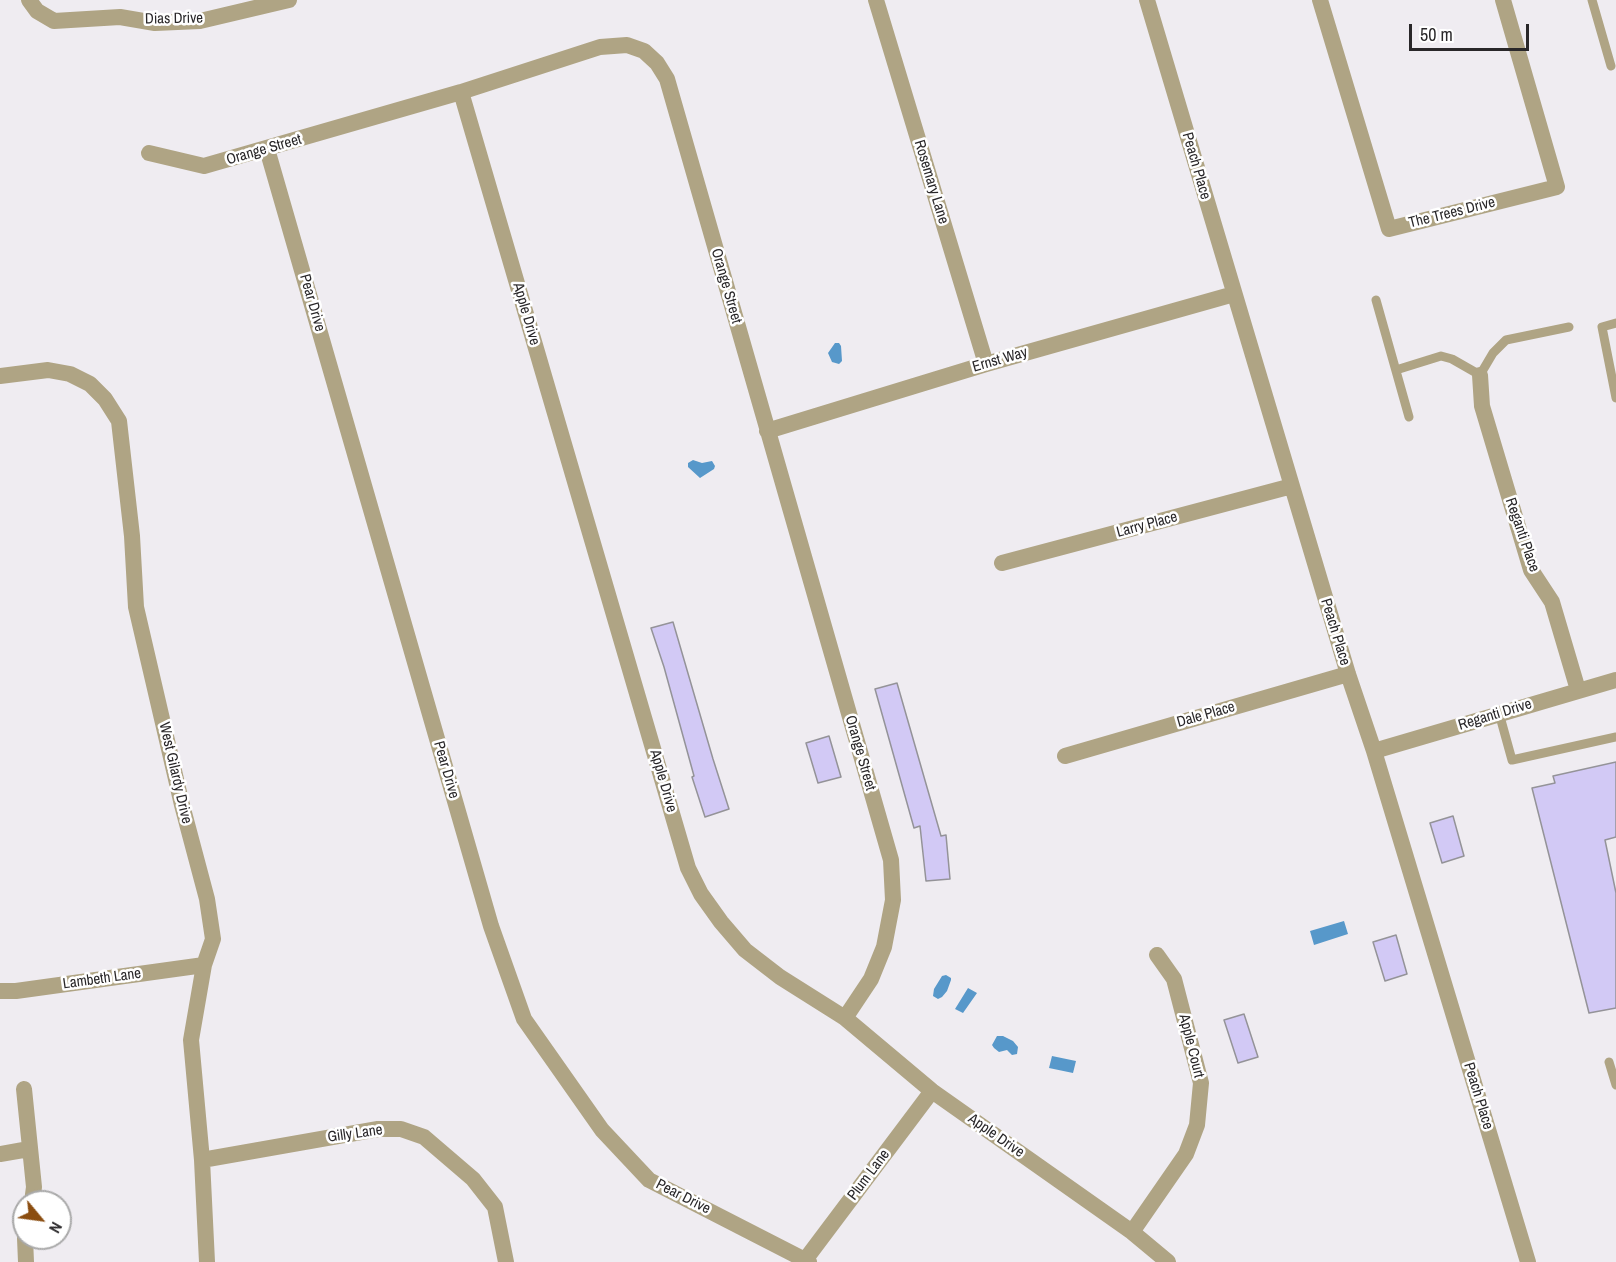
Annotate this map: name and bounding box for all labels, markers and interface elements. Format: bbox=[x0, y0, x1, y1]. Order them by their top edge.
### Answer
street label: Dias Drive bbox=[145, 9, 203, 29]
scale bar bbox=[1412, 12, 1532, 50]
text: 50 m bbox=[1420, 22, 1453, 47]
street label: Peach Place bbox=[1178, 130, 1214, 202]
street label: Orange Street bbox=[224, 131, 304, 169]
street label: Rosemary Lane bbox=[910, 138, 952, 226]
street label: The Trees Drive bbox=[1407, 194, 1497, 232]
street label: Orange Street bbox=[707, 246, 745, 326]
street label: Pear Drive bbox=[295, 272, 329, 334]
street label: Apple Drive bbox=[508, 281, 544, 347]
street label: Ernst Way bbox=[970, 344, 1030, 376]
street label: Reganti Place bbox=[1501, 496, 1543, 574]
street label: Larry Place bbox=[1115, 508, 1179, 542]
street label: Peach Place bbox=[1316, 596, 1354, 668]
street label: Reganti Drive bbox=[1456, 695, 1534, 735]
street label: Dale Place bbox=[1175, 698, 1237, 732]
street label: Orange Street bbox=[841, 713, 879, 793]
street label: West Gilardy Drive bbox=[155, 720, 195, 826]
street label: Pear Drive bbox=[429, 739, 463, 801]
street label: Apple Drive bbox=[645, 748, 681, 814]
street label: Lambeth Lane bbox=[62, 965, 142, 993]
street label: Apple Court bbox=[1174, 1012, 1208, 1080]
street label: Peach Place bbox=[1459, 1060, 1497, 1132]
street label: Apple Drive bbox=[965, 1110, 1027, 1162]
street label: Gilly Lane bbox=[326, 1121, 384, 1147]
street label: Plum Lane bbox=[844, 1146, 894, 1204]
street label: Pear Drive bbox=[653, 1176, 713, 1218]
north arrow bbox=[12, 1190, 72, 1250]
text: N bbox=[44, 1218, 68, 1237]

